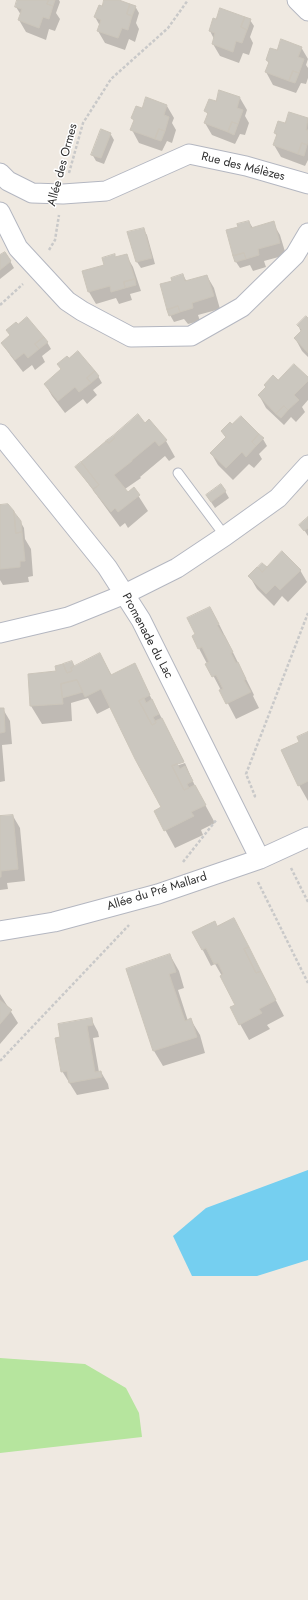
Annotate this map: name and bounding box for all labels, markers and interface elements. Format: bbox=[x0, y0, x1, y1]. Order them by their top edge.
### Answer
street label: Allée des Ormes bbox=[45, 122, 81, 208]
street label: Rue des Mélèzes bbox=[200, 150, 286, 184]
street label: Promenade du Lac bbox=[118, 591, 176, 681]
street label: Allée du Pré Mallard bbox=[105, 870, 209, 914]

